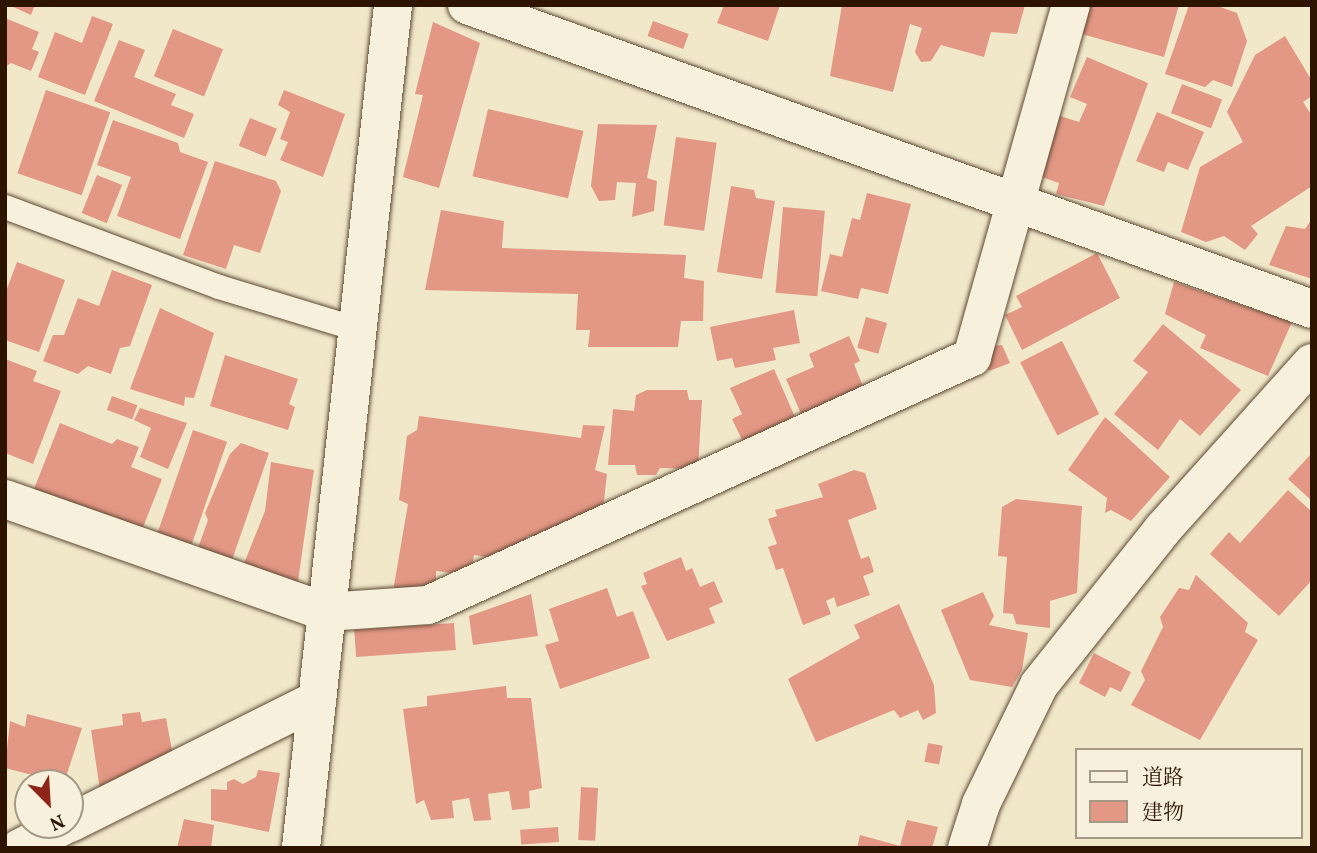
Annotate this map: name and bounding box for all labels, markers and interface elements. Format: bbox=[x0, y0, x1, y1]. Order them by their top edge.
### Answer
legend bbox=[1076, 748, 1303, 839]
text: 道路 bbox=[1142, 764, 1184, 793]
north arrow bbox=[14, 769, 84, 839]
text: 建物 bbox=[1142, 799, 1184, 828]
text: N bbox=[45, 807, 68, 836]

